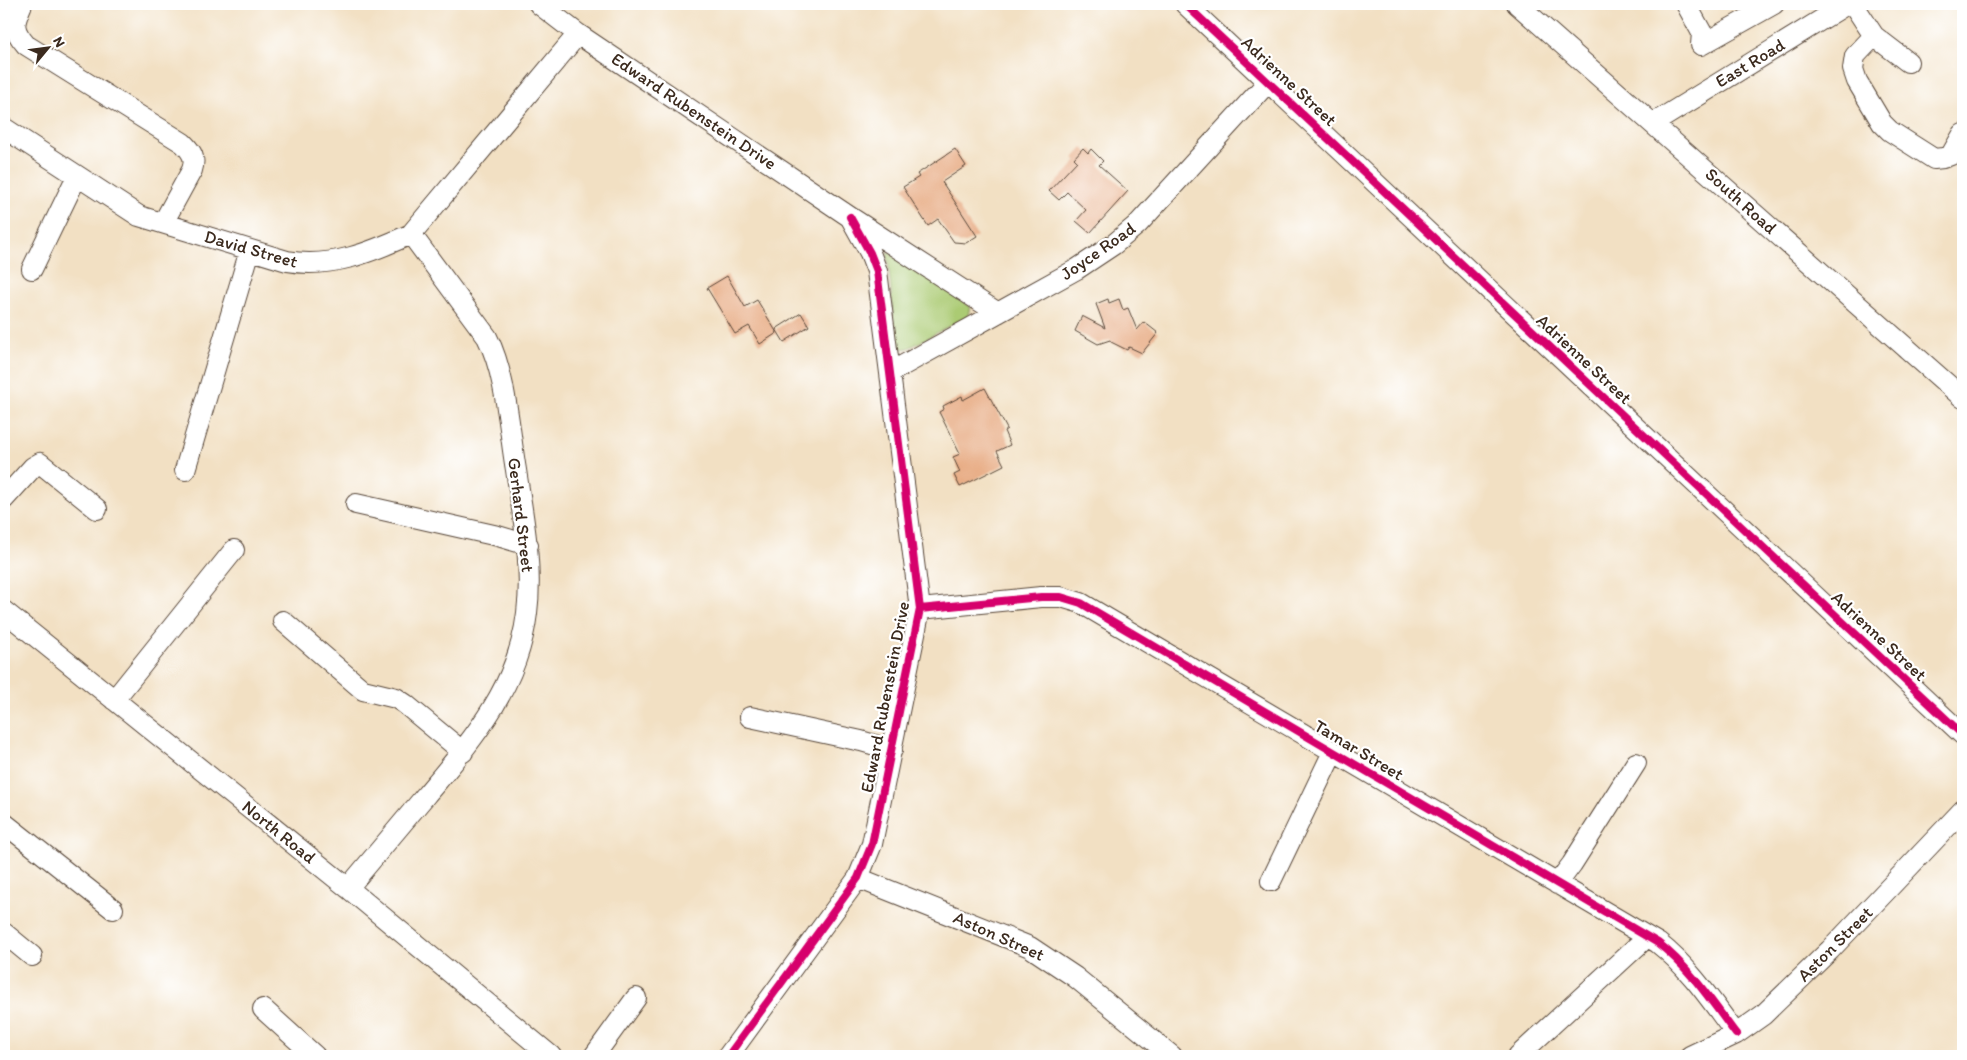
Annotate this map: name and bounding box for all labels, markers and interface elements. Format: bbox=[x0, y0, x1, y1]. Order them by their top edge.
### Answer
north arrow bbox=[22, 22, 72, 72]
street label: Adrienne Street bbox=[1237, 31, 1341, 131]
text: N bbox=[49, 34, 69, 50]
street label: East Road bbox=[1711, 34, 1789, 92]
street label: Edward Rubenstein Drive bbox=[607, 48, 781, 174]
street label: South Road bbox=[1701, 163, 1781, 239]
street label: Joyce Road bbox=[1056, 217, 1140, 285]
street label: David Street bbox=[202, 225, 300, 273]
street label: Adrienne Street bbox=[1532, 309, 1636, 409]
street label: Gerhard Street bbox=[503, 456, 539, 574]
street label: Adrienne Street bbox=[1827, 586, 1931, 686]
street label: Edward Rubenstein Drive bbox=[856, 600, 914, 794]
street label: Tamar Street bbox=[1310, 715, 1408, 785]
street label: North Road bbox=[238, 796, 320, 868]
street label: Aston Street bbox=[1793, 902, 1877, 986]
street label: Aston Street bbox=[950, 906, 1048, 966]

